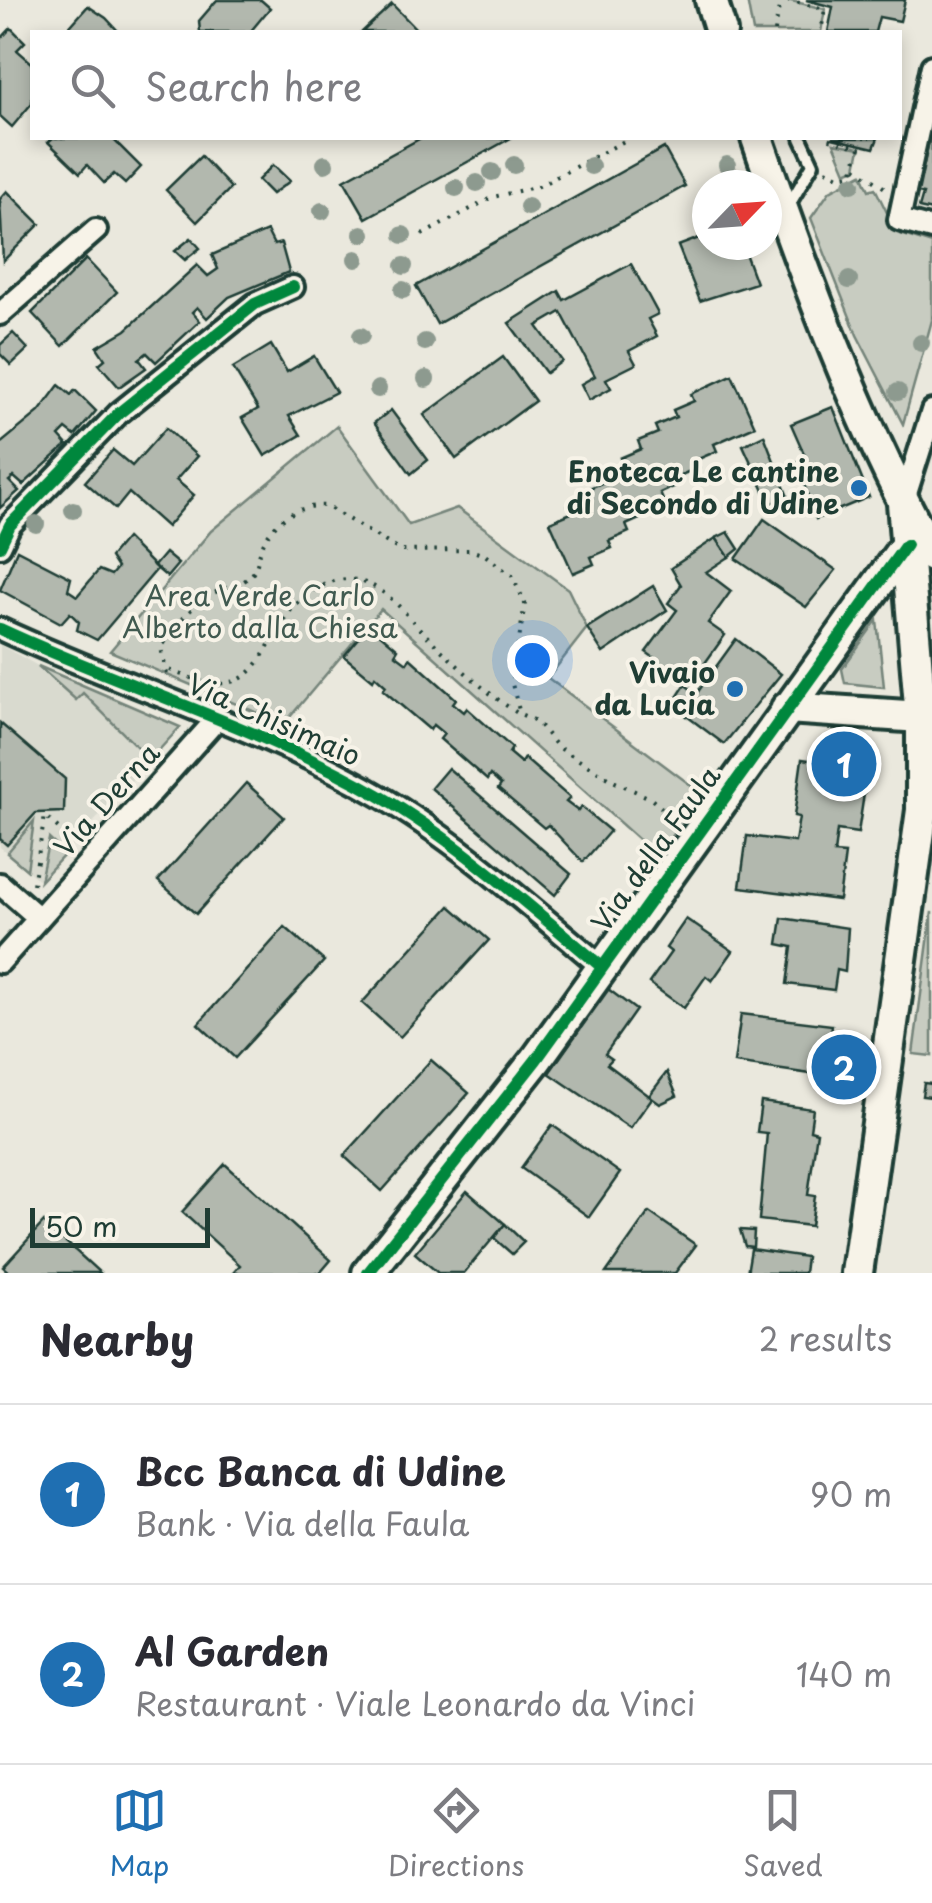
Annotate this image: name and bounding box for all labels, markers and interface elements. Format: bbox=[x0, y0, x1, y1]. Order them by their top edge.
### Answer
search box bbox=[30, 30, 902, 140]
text: Search here bbox=[145, 57, 362, 114]
icon: search bbox=[65, 58, 120, 113]
north arrow bbox=[692, 170, 782, 260]
place label: Enoteca Le cantine di Secondo di Udine bbox=[567, 449, 839, 524]
marker: Enoteca Le cantine di Secondo di Udine bbox=[848, 477, 870, 499]
park label: Area Verde Carlo Alberto dalla Chiesa bbox=[122, 573, 399, 648]
your location bbox=[507, 635, 558, 686]
place label: Vivaio da Lucia bbox=[595, 650, 715, 725]
street label: Via Chisimaio bbox=[181, 661, 368, 776]
marker: Vivaio da Lucia bbox=[724, 678, 746, 700]
pin: 1 bbox=[812, 726, 876, 802]
street label: Via Derna bbox=[43, 732, 169, 866]
street label: Via della Faula bbox=[580, 755, 731, 940]
pin: 2 bbox=[812, 1030, 876, 1104]
scale bar bbox=[30, 1203, 210, 1248]
text: 50 m bbox=[45, 1204, 118, 1247]
text: Nearby bbox=[40, 1307, 194, 1370]
text: 2 results bbox=[759, 1314, 892, 1362]
text: Bcc Banca di Udine bbox=[135, 1442, 506, 1499]
text: 1 bbox=[65, 1470, 80, 1518]
text: 90 m bbox=[810, 1470, 892, 1518]
text: Bank · Via della Faula bbox=[135, 1499, 469, 1547]
text: Al Garden bbox=[135, 1622, 329, 1679]
text: 2 bbox=[61, 1650, 84, 1698]
text: 140 m bbox=[796, 1650, 892, 1698]
text: Restaurant · Viale Leonardo da Vinci bbox=[135, 1679, 695, 1727]
tab: Map bbox=[109, 1783, 169, 1886]
tab: Directions bbox=[388, 1783, 524, 1886]
tab: Saved bbox=[743, 1783, 823, 1886]

